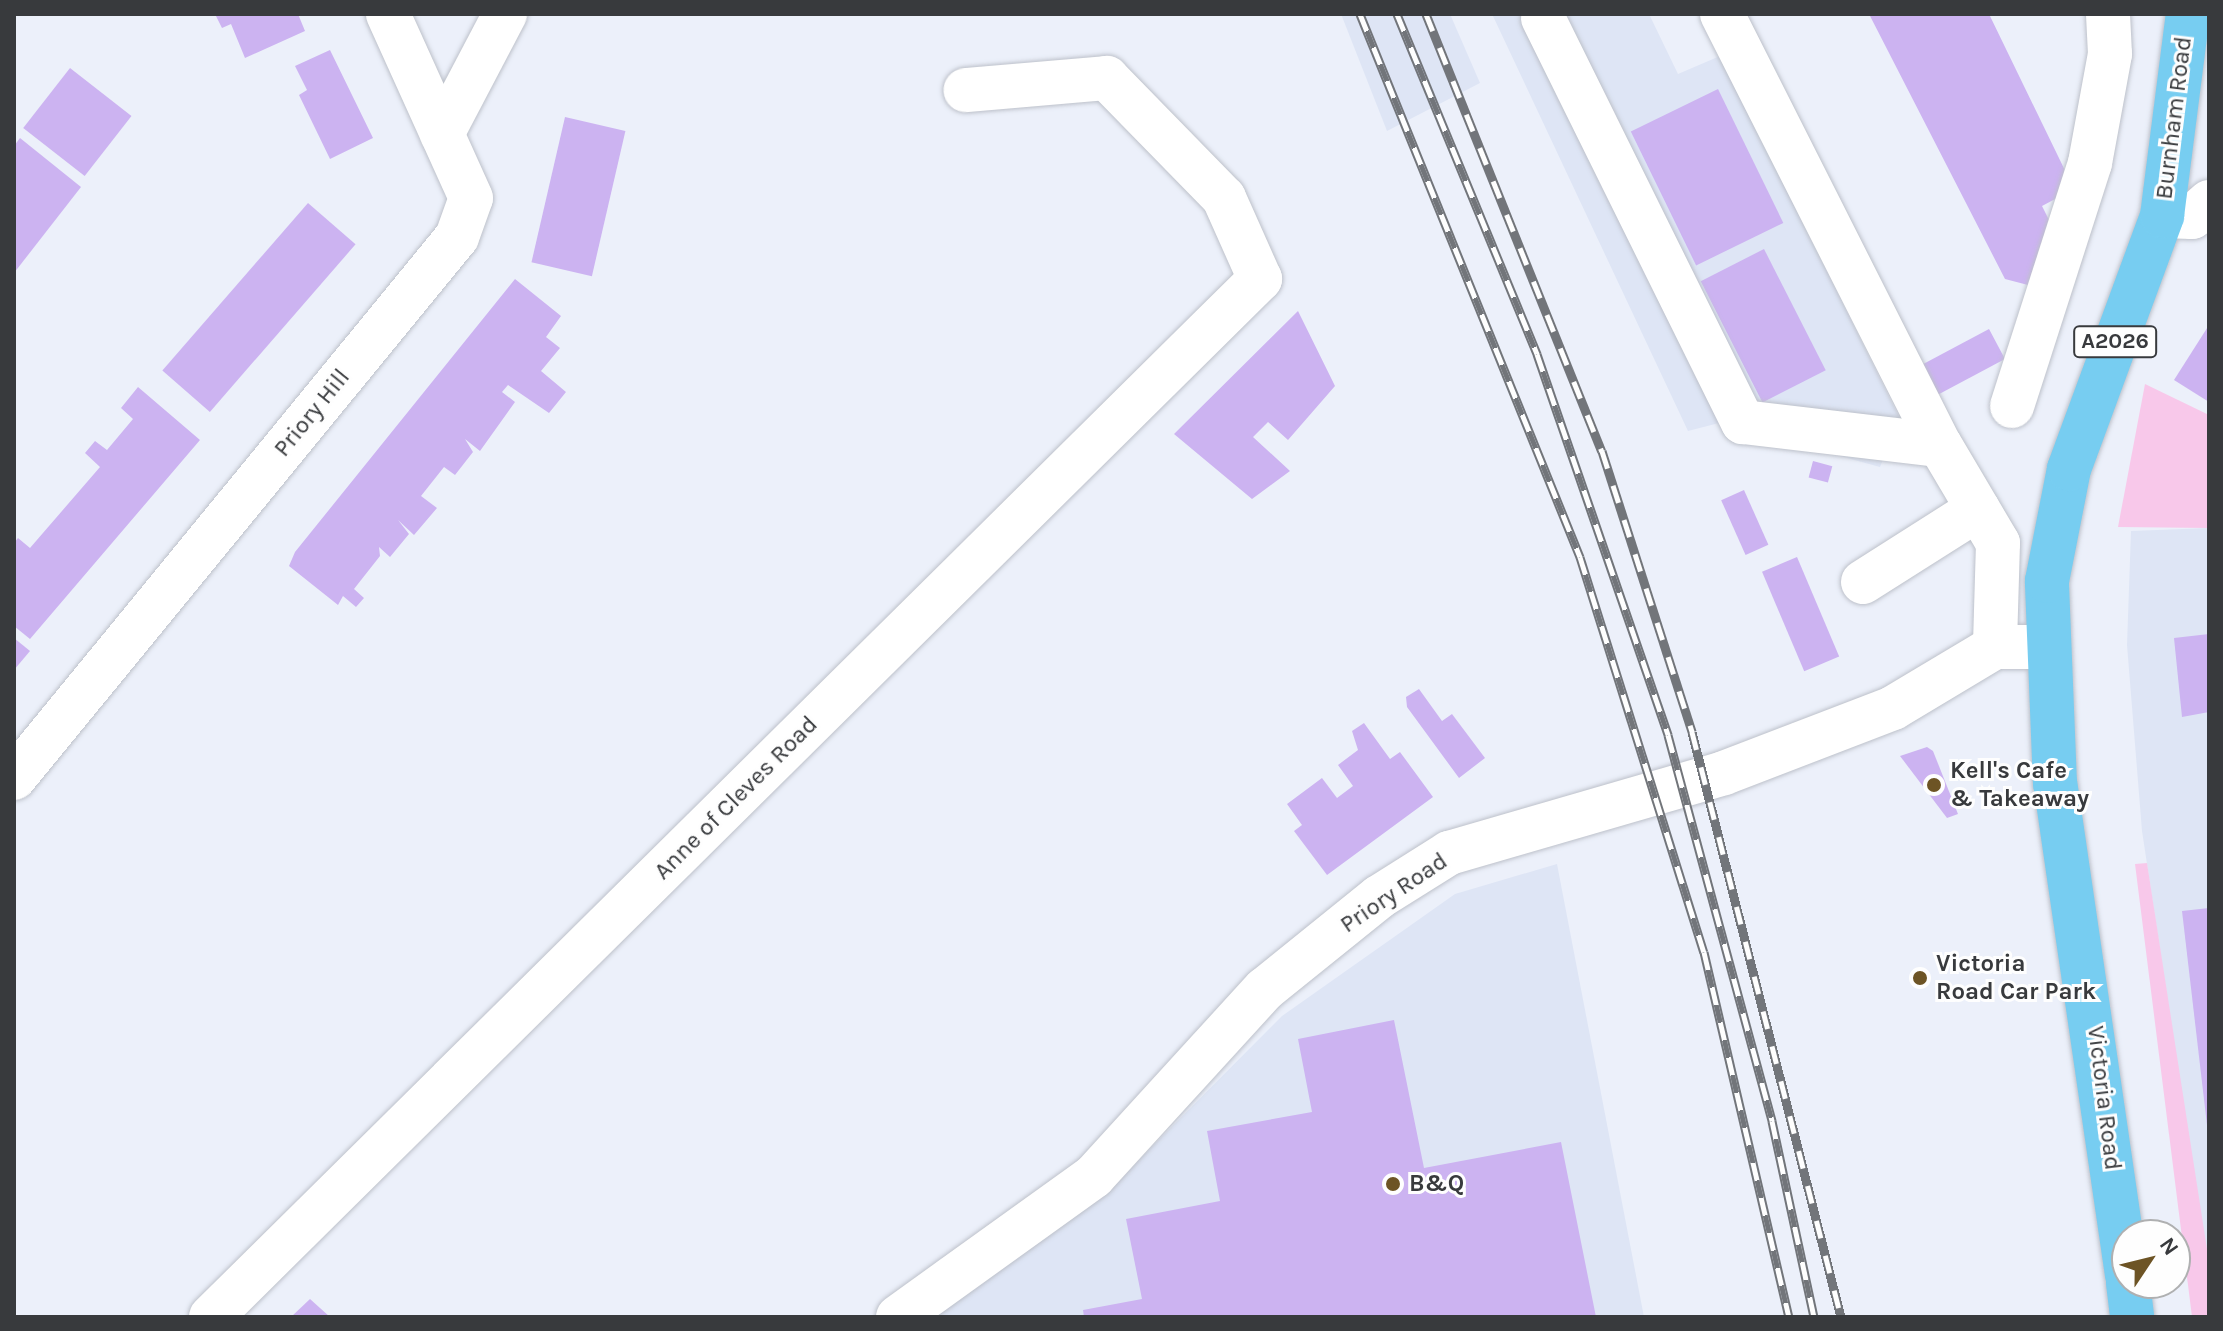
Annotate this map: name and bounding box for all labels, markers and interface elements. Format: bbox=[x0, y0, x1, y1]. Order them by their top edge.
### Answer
street label: Burnham Road bbox=[2150, 35, 2198, 201]
road number: A2026 bbox=[2073, 324, 2157, 360]
street label: Priory Hill bbox=[268, 363, 356, 463]
street label: Anne of Cleves Road bbox=[648, 710, 824, 886]
place label: Kell's Cafe & Takeaway bbox=[1950, 757, 2089, 813]
marker: Kell's Cafe & Takeaway bbox=[1925, 776, 1943, 794]
street label: Priory Road bbox=[1335, 847, 1453, 939]
place label: Victoria Road Car Park bbox=[1936, 950, 2096, 1006]
marker: Victoria Road Car Park bbox=[1911, 969, 1929, 987]
street label: Victoria Road bbox=[2081, 1024, 2127, 1172]
place label: B&Q bbox=[1409, 1170, 1464, 1198]
marker: B&Q bbox=[1384, 1175, 1402, 1193]
north arrow bbox=[2111, 1219, 2191, 1299]
text: N bbox=[2154, 1232, 2184, 1260]

